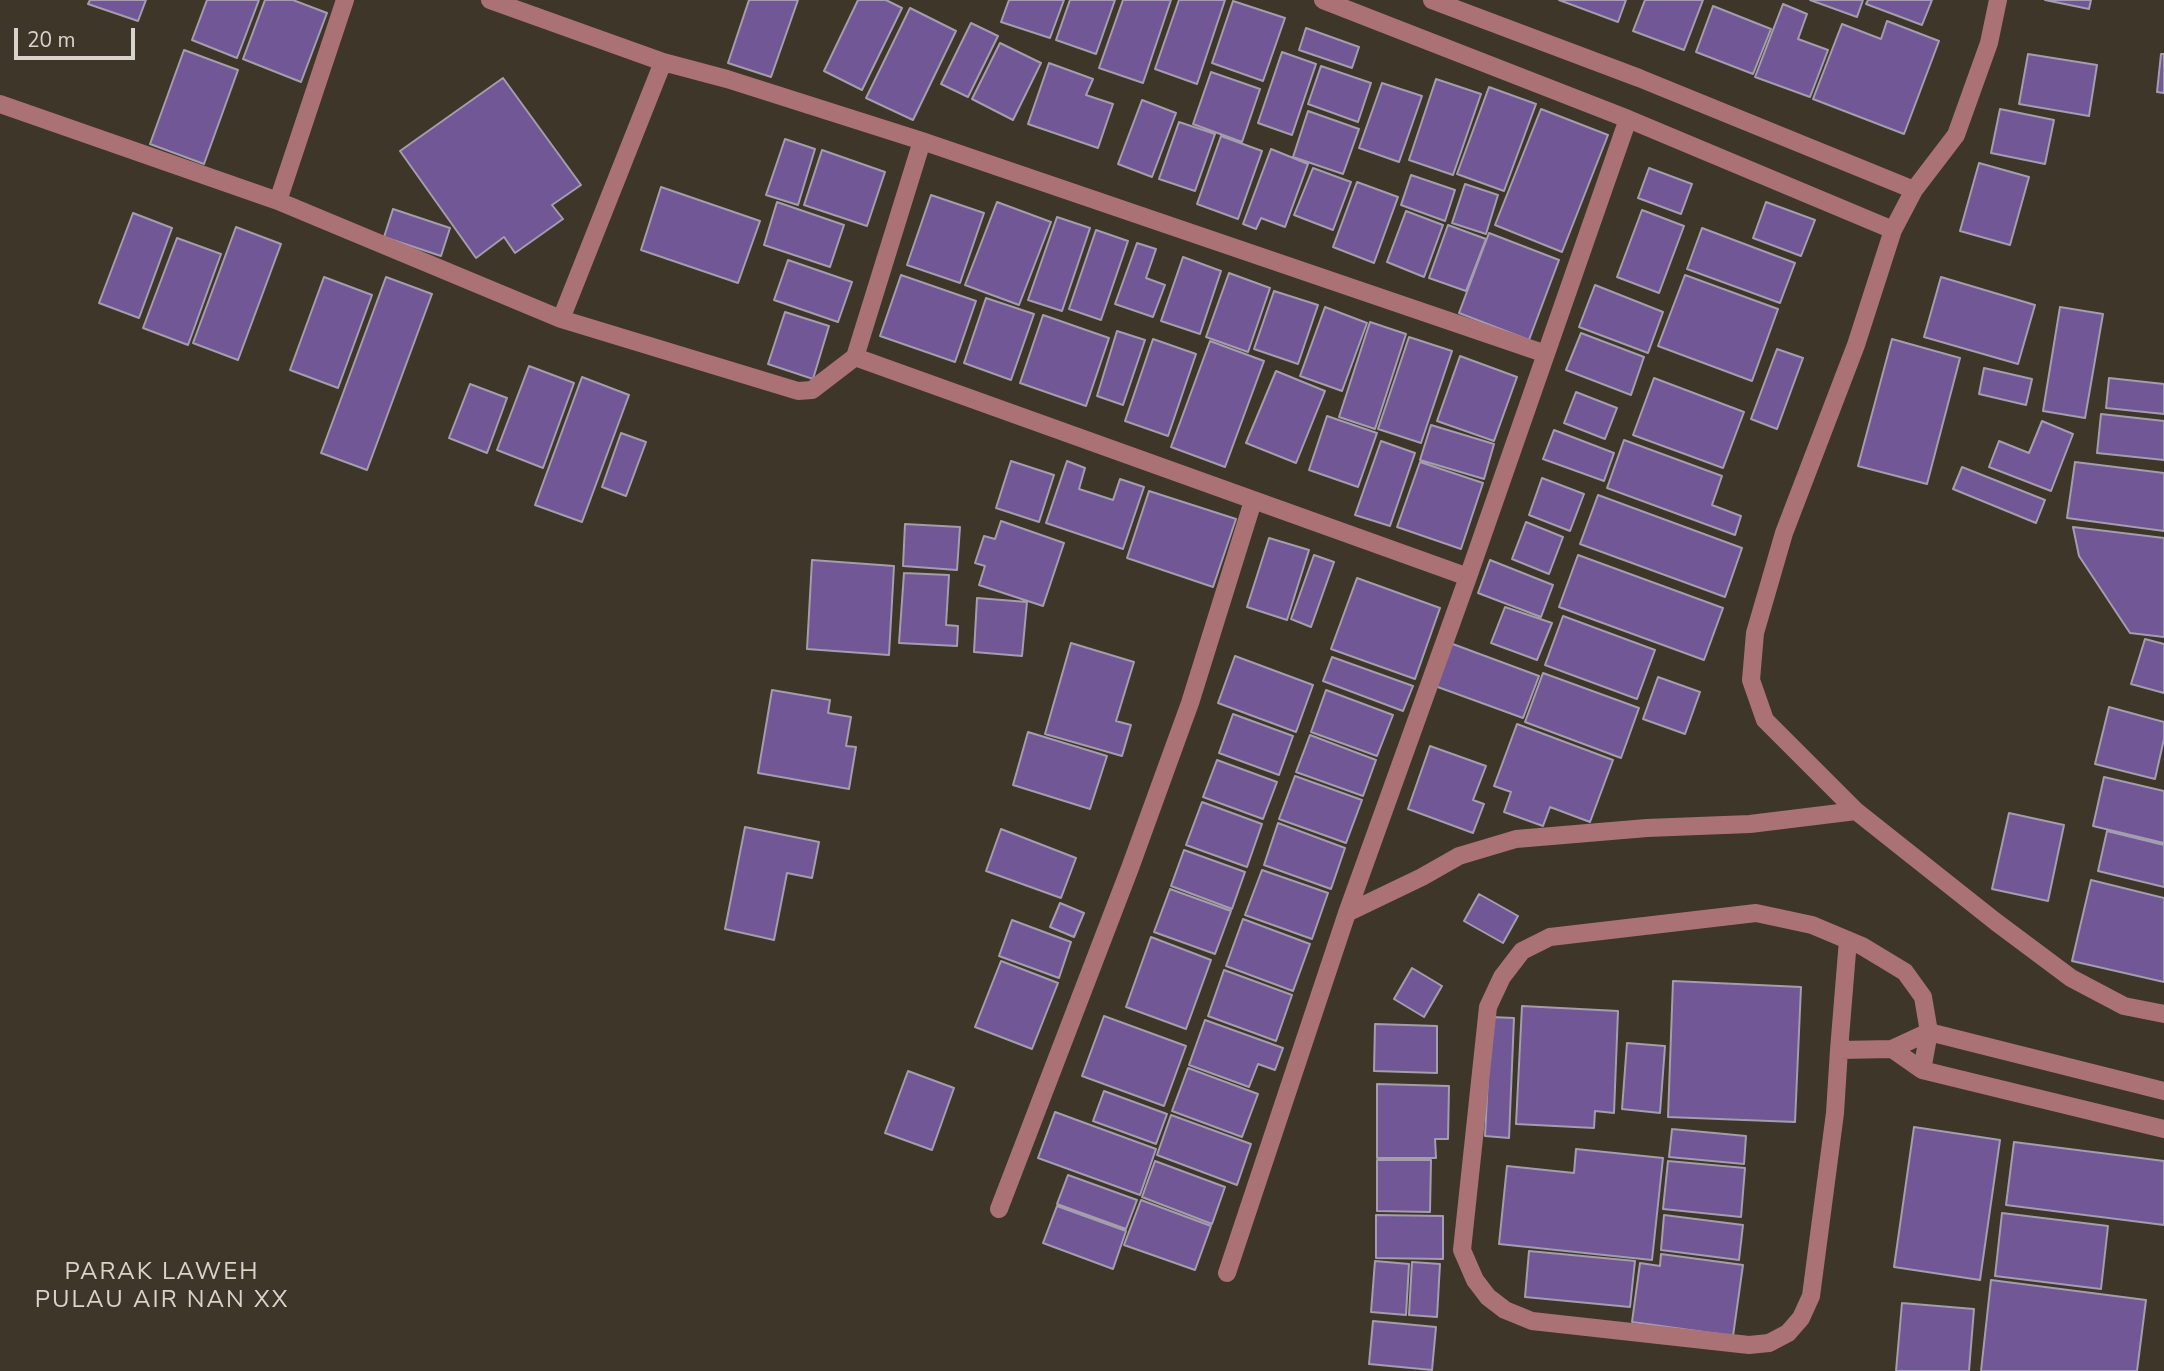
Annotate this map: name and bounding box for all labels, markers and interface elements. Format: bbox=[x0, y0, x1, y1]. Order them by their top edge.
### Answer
scale bar bbox=[18, 14, 138, 58]
text: 20 m bbox=[27, 26, 76, 54]
district label: PARAK LAWEH PULAU AIR NAN XX bbox=[37, 1259, 287, 1315]

